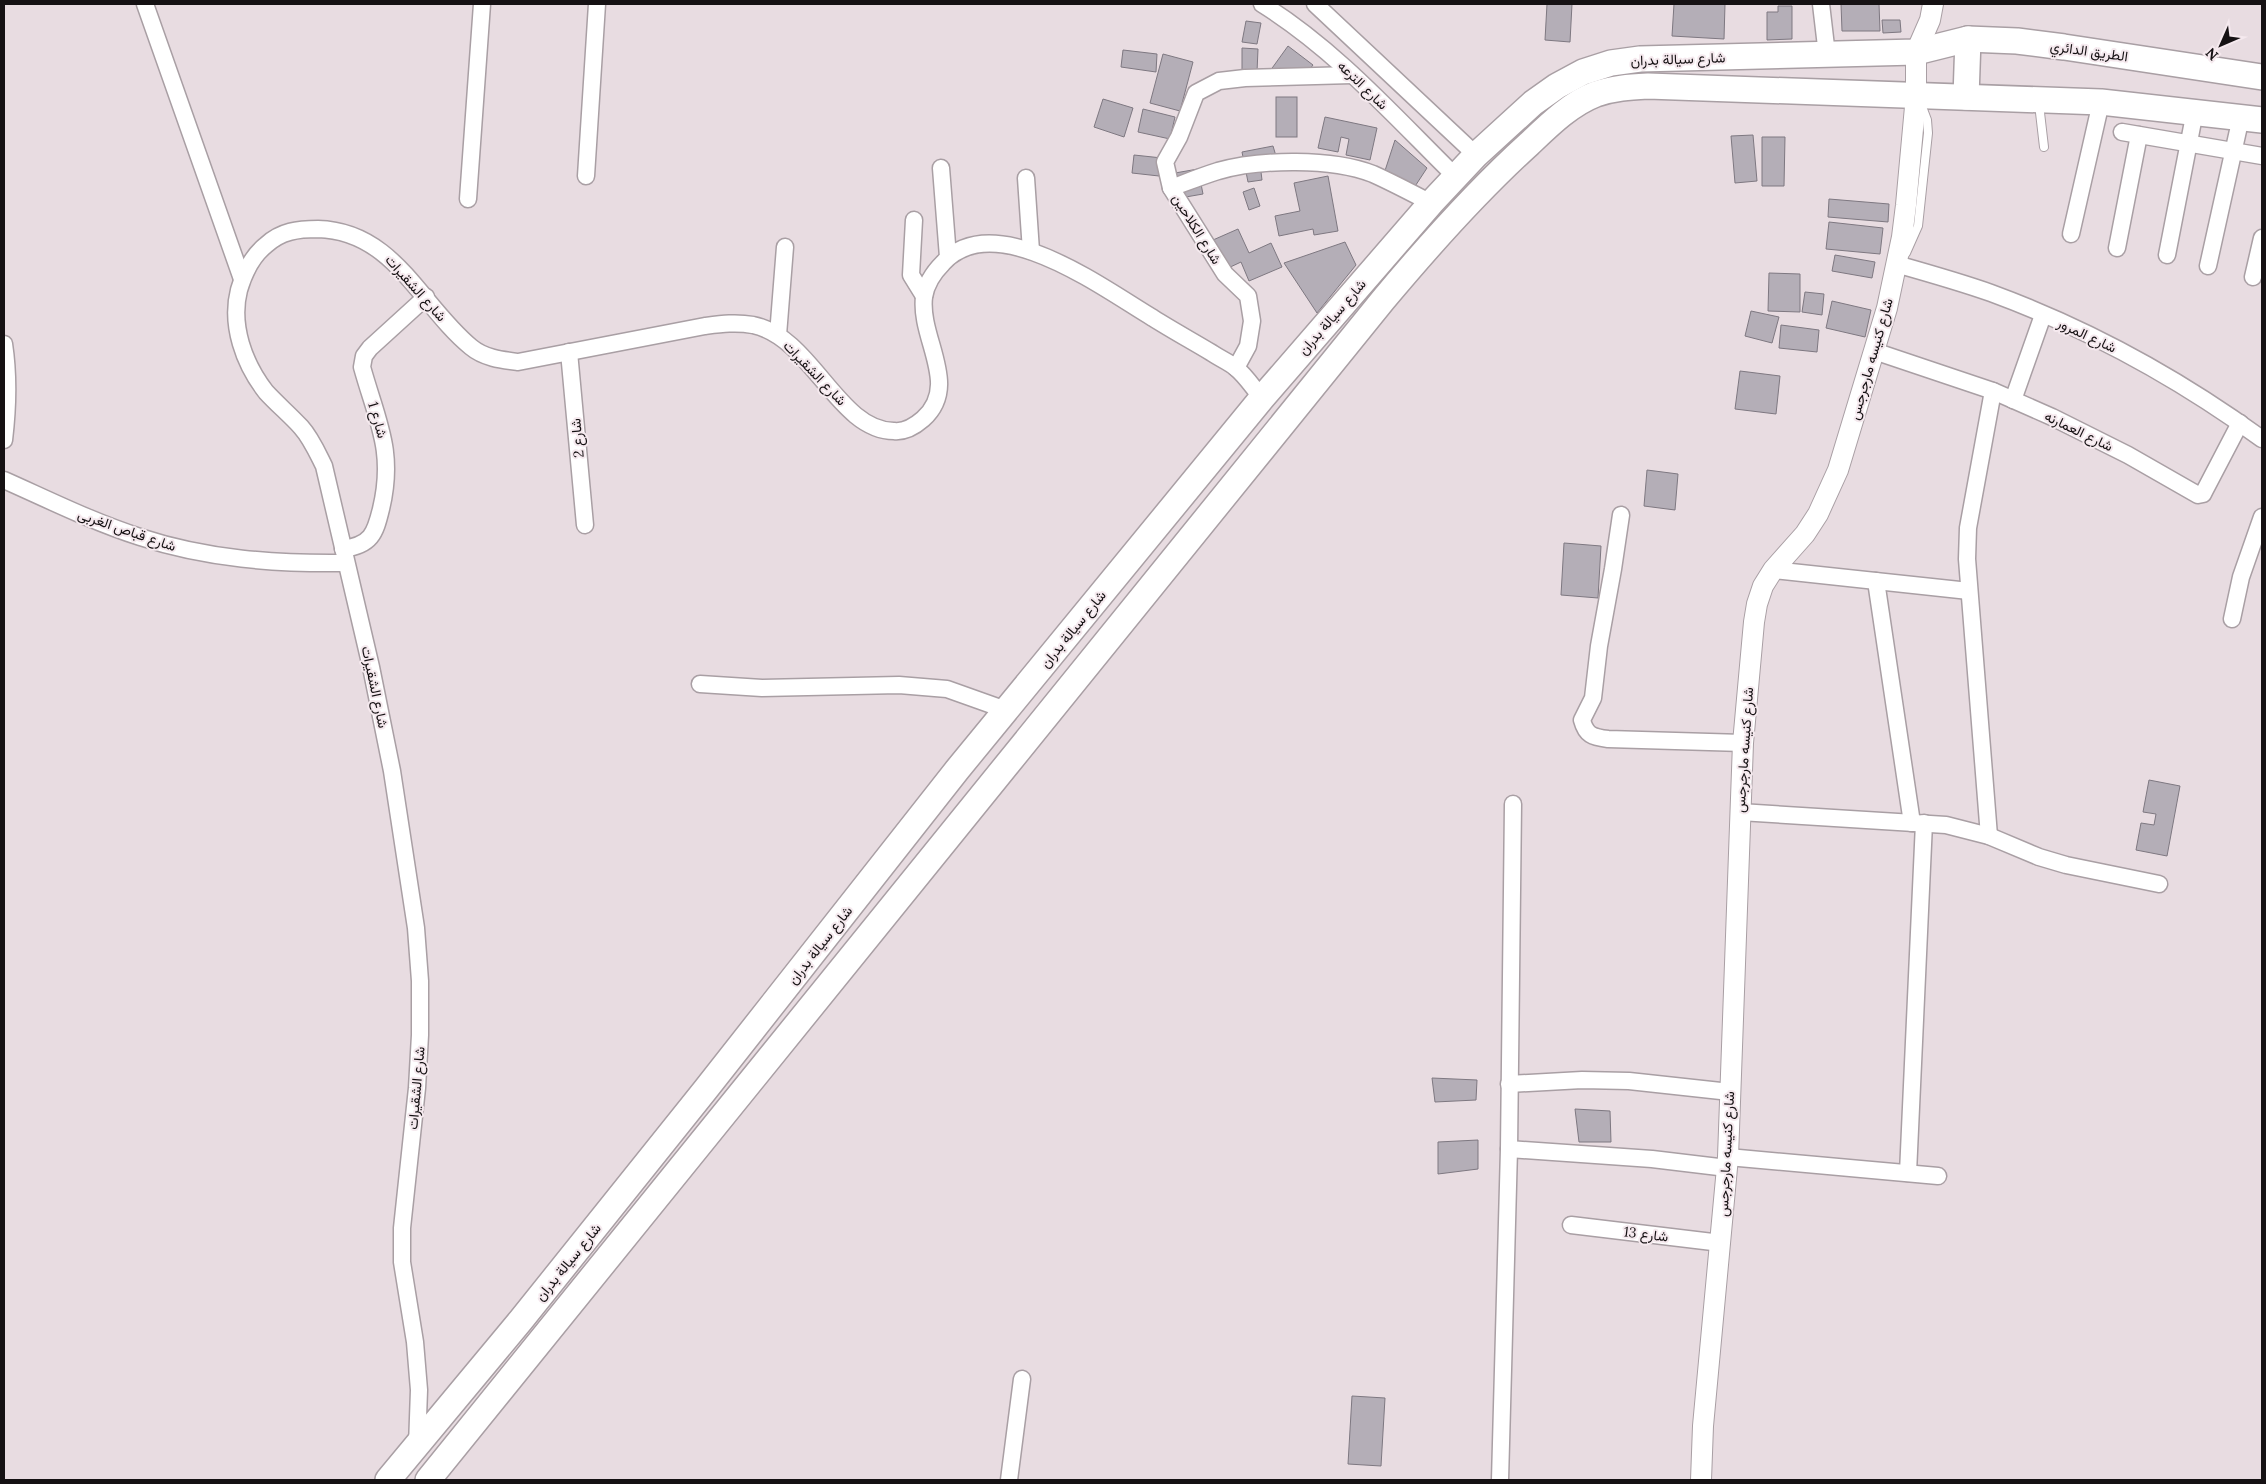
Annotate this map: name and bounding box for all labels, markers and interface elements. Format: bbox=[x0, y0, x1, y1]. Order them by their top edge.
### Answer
north arrow bbox=[2196, 20, 2246, 70]
street label: الطريق الدائري bbox=[2048, 37, 2129, 68]
text: N bbox=[2201, 44, 2222, 64]
street label: شارع سيالة بدران bbox=[1630, 48, 1726, 72]
street label: شارع الترعه bbox=[1333, 57, 1392, 115]
street label: شارع الكلاحين bbox=[1167, 190, 1226, 269]
street label: شارع الشقيرات bbox=[380, 251, 451, 326]
street label: شارع سيالة بدران bbox=[1294, 275, 1371, 360]
street label: شارع كنيسه مارجرجس bbox=[1845, 296, 1899, 423]
street label: شارع المرور bbox=[2053, 313, 2120, 358]
street label: شارع الشقيرات bbox=[778, 337, 850, 411]
street label: شارع 1 bbox=[362, 400, 392, 441]
street label: شارع العمارنه bbox=[2041, 407, 2116, 457]
street label: شارع 2 bbox=[566, 417, 590, 458]
street label: شارع قباص الغربى bbox=[75, 505, 179, 557]
street label: شارع سيالة بدران bbox=[1036, 587, 1111, 673]
street label: شارع الشقيرات bbox=[356, 644, 392, 730]
street label: شارع كنيسه مارجرجس bbox=[1731, 687, 1759, 814]
street label: شارع سيالة بدران bbox=[784, 902, 858, 989]
street label: شارع الشقيرات bbox=[403, 1046, 431, 1131]
street label: شارع كنيسه مارجرجس bbox=[1714, 1091, 1740, 1217]
street label: شارع سيالة بدران bbox=[531, 1220, 606, 1306]
street label: شارع 13 bbox=[1622, 1222, 1669, 1248]

